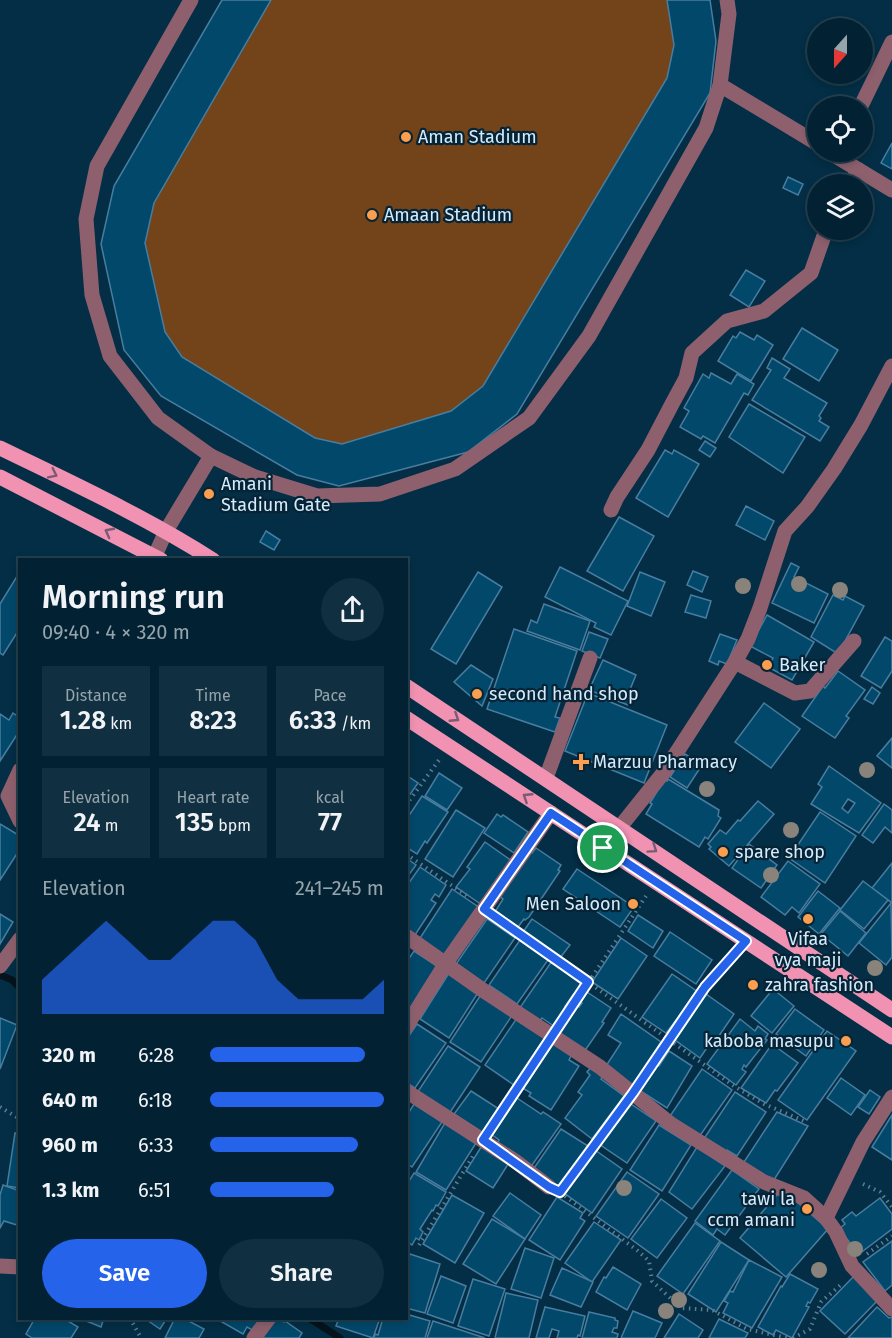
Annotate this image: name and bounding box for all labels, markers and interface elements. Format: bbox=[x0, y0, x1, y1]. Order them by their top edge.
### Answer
north arrow bbox=[807, 18, 873, 84]
map controls bbox=[807, 18, 873, 240]
button: locate bbox=[807, 96, 873, 162]
place label: Aman Stadium bbox=[418, 126, 537, 148]
marker: Aman Stadium bbox=[399, 130, 413, 144]
button: layers bbox=[807, 174, 873, 240]
place label: Amaan Stadium bbox=[384, 204, 512, 226]
marker: Amaan Stadium bbox=[365, 208, 379, 222]
one-way arrow bbox=[46, 467, 57, 478]
place label: Amani Stadium Gate bbox=[221, 473, 331, 516]
marker: Amani Stadium Gate bbox=[202, 487, 216, 501]
one-way arrow bbox=[105, 528, 116, 539]
text: Morning run bbox=[42, 577, 225, 617]
button: share bbox=[321, 578, 384, 641]
text: 09:40 · 4 × 320 m bbox=[42, 620, 190, 644]
place label: Baker bbox=[779, 654, 826, 676]
marker: Baker bbox=[760, 658, 774, 672]
place label: second hand shop bbox=[489, 683, 639, 705]
text: Distance bbox=[65, 686, 127, 705]
text: Time bbox=[195, 686, 231, 705]
text: Pace bbox=[313, 686, 347, 705]
marker: second hand shop bbox=[470, 687, 484, 701]
text: 1.28 bbox=[60, 705, 106, 736]
text: 8:23 bbox=[189, 705, 237, 736]
text: 6:33 bbox=[289, 705, 337, 736]
one-way arrow bbox=[449, 711, 460, 722]
text: km bbox=[106, 714, 132, 733]
text: /km bbox=[337, 714, 371, 733]
place label: Marzuu Pharmacy bbox=[593, 751, 737, 773]
marker: Marzuu Pharmacy bbox=[574, 755, 588, 769]
text: Elevation bbox=[62, 788, 130, 807]
text: Heart rate bbox=[177, 788, 249, 807]
text: kcal bbox=[316, 788, 344, 807]
one-way arrow bbox=[523, 794, 534, 805]
text: 24 bbox=[73, 807, 101, 838]
text: 135 bbox=[175, 807, 214, 838]
text: 77 bbox=[318, 807, 342, 838]
text: m bbox=[101, 816, 119, 835]
text: bpm bbox=[214, 816, 251, 835]
pin bbox=[577, 822, 628, 873]
icon: arrive bbox=[586, 831, 619, 864]
place label: spare shop bbox=[735, 841, 825, 863]
one-way arrow bbox=[646, 842, 657, 853]
marker: spare shop bbox=[716, 845, 730, 859]
text: Elevation bbox=[42, 876, 126, 900]
text: 241–245 m bbox=[295, 876, 384, 900]
place label: Men Saloon bbox=[526, 893, 621, 915]
marker: Men Saloon bbox=[626, 897, 640, 911]
marker: Vifaa vya maji bbox=[801, 912, 815, 926]
place label: Vifaa vya maji bbox=[774, 928, 842, 971]
place label: zahra fashion bbox=[765, 974, 874, 996]
marker: zahra fashion bbox=[746, 978, 760, 992]
place label: kaboba masupu bbox=[704, 1030, 834, 1052]
marker: kaboba masupu bbox=[839, 1034, 853, 1048]
text: 320 m bbox=[42, 1043, 96, 1067]
text: 6:28 bbox=[138, 1043, 174, 1067]
text: 640 m bbox=[42, 1088, 98, 1112]
text: 6:18 bbox=[138, 1088, 172, 1112]
text: 960 m bbox=[42, 1133, 98, 1157]
text: 6:33 bbox=[138, 1133, 174, 1157]
text: 1.3 km bbox=[42, 1178, 99, 1202]
text: 6:51 bbox=[138, 1178, 171, 1202]
place label: tawi la ccm amani bbox=[707, 1188, 795, 1231]
marker: tawi la ccm amani bbox=[800, 1202, 814, 1216]
button: Save bbox=[42, 1239, 207, 1308]
button: Share bbox=[219, 1239, 384, 1308]

